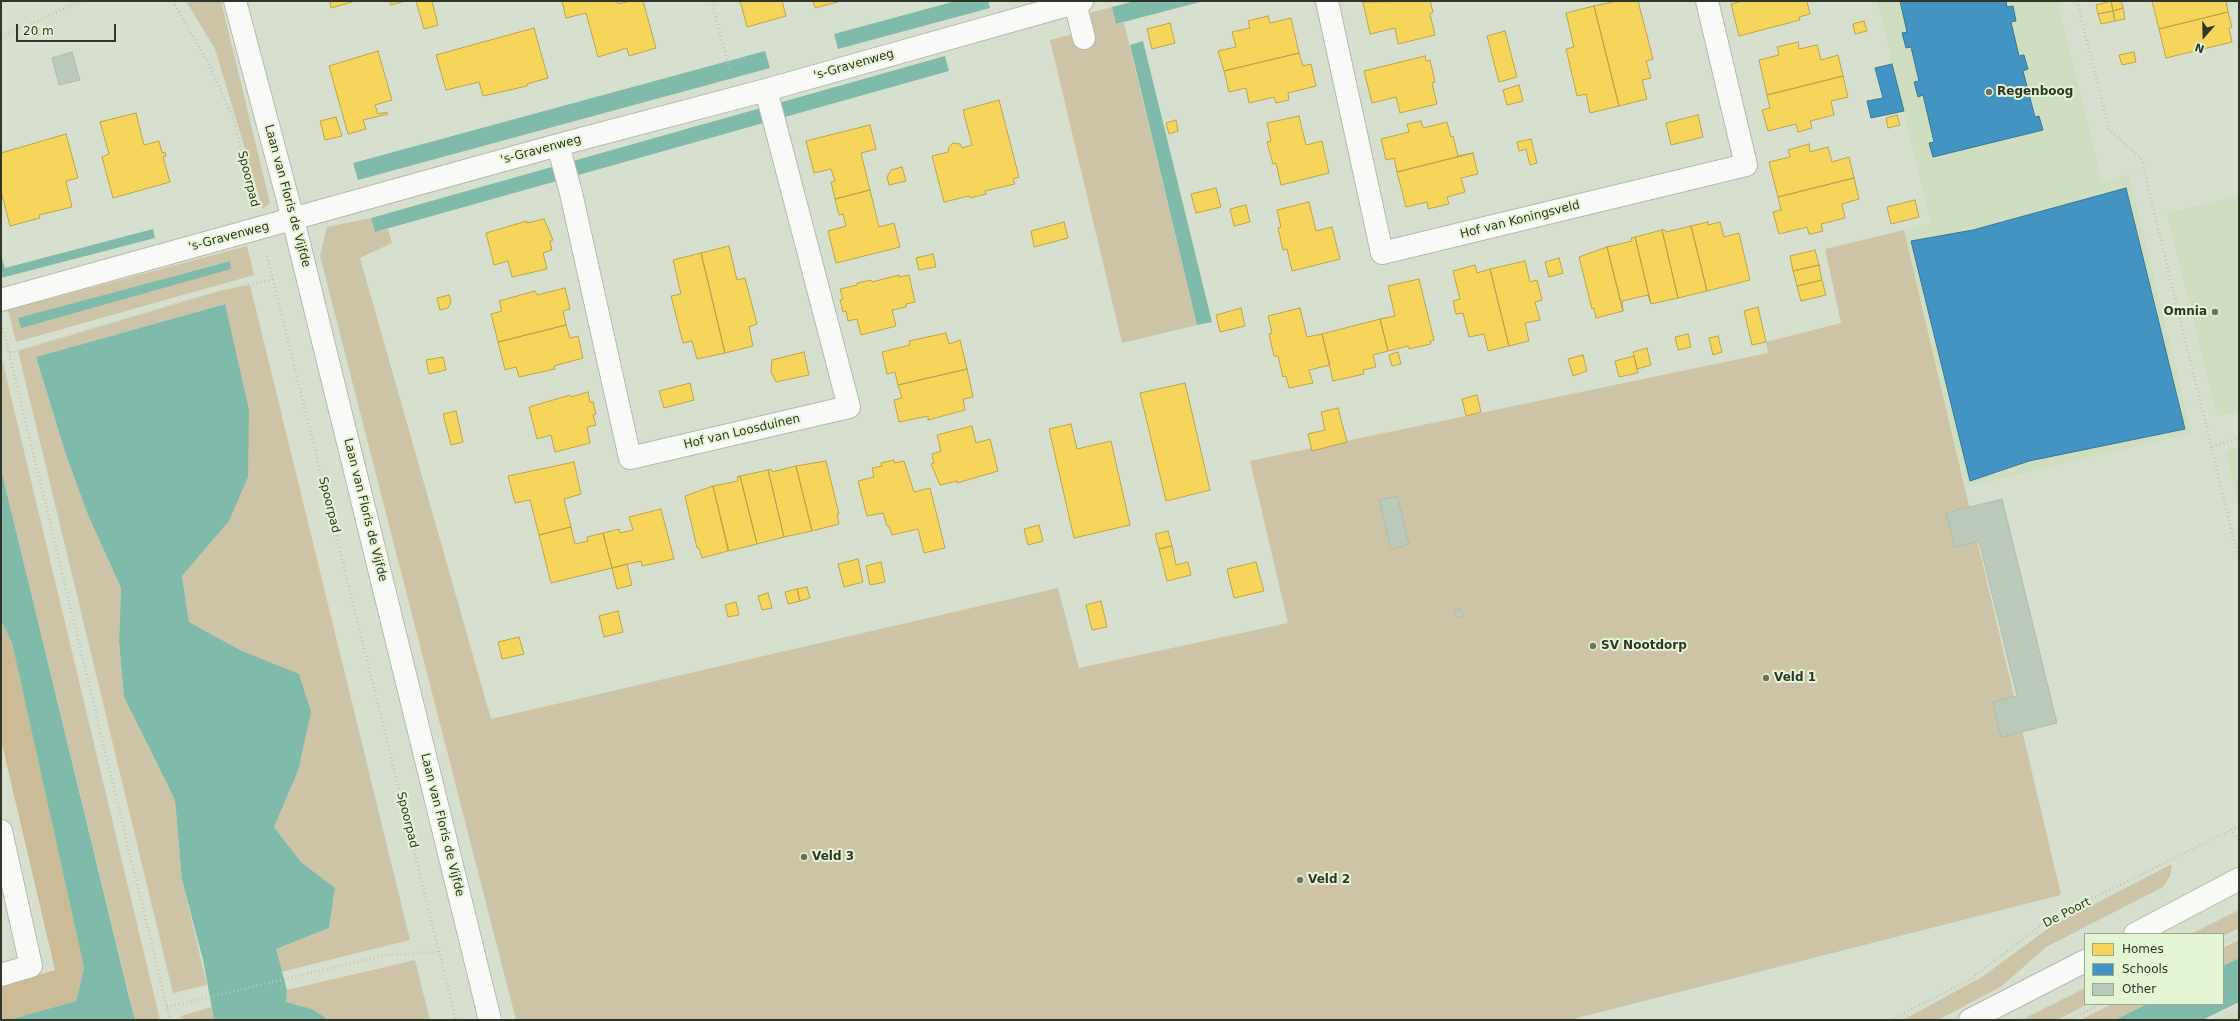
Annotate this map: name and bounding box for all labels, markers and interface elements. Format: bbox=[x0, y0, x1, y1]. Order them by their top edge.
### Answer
scale bar bbox=[18, 16, 118, 42]
north arrow bbox=[2184, 16, 2224, 56]
text: 20 m bbox=[23, 24, 54, 38]
text: N bbox=[2193, 40, 2206, 55]
street label: 's-Gravenweg bbox=[812, 47, 896, 83]
place label: Regenboog bbox=[1997, 85, 2073, 99]
marker: Regenboog bbox=[1984, 87, 1994, 97]
street label: Laan van Floris de Vijfde bbox=[261, 123, 313, 269]
street label: 's-Gravenweg bbox=[499, 132, 583, 168]
street label: Spoorpad bbox=[234, 149, 262, 209]
street label: Hof van Koningsveld bbox=[1459, 198, 1581, 242]
street label: 's-Gravenweg bbox=[187, 219, 271, 255]
place label: Omnia bbox=[2164, 305, 2207, 319]
marker: Omnia bbox=[2210, 307, 2220, 317]
street label: Hof van Loosduinen bbox=[682, 412, 802, 452]
street label: Laan van Floris de Vijfde bbox=[340, 437, 390, 583]
street label: Spoorpad bbox=[315, 475, 343, 535]
place label: SV Nootdorp bbox=[1601, 639, 1687, 653]
marker: SV Nootdorp bbox=[1588, 641, 1598, 651]
place label: Veld 1 bbox=[1774, 671, 1816, 685]
marker: Veld 1 bbox=[1761, 673, 1771, 683]
street label: Laan van Floris de Vijfde bbox=[417, 752, 467, 898]
street label: Spoorpad bbox=[393, 790, 421, 850]
place label: Veld 3 bbox=[812, 850, 854, 864]
marker: Veld 3 bbox=[799, 852, 809, 862]
place label: Veld 2 bbox=[1308, 873, 1350, 887]
marker: Veld 2 bbox=[1295, 875, 1305, 885]
street label: De Poort bbox=[2041, 895, 2093, 931]
legend bbox=[2084, 933, 2224, 1005]
text: Homes bbox=[2122, 942, 2164, 956]
text: Schools bbox=[2122, 962, 2168, 976]
text: Other bbox=[2122, 982, 2156, 996]

